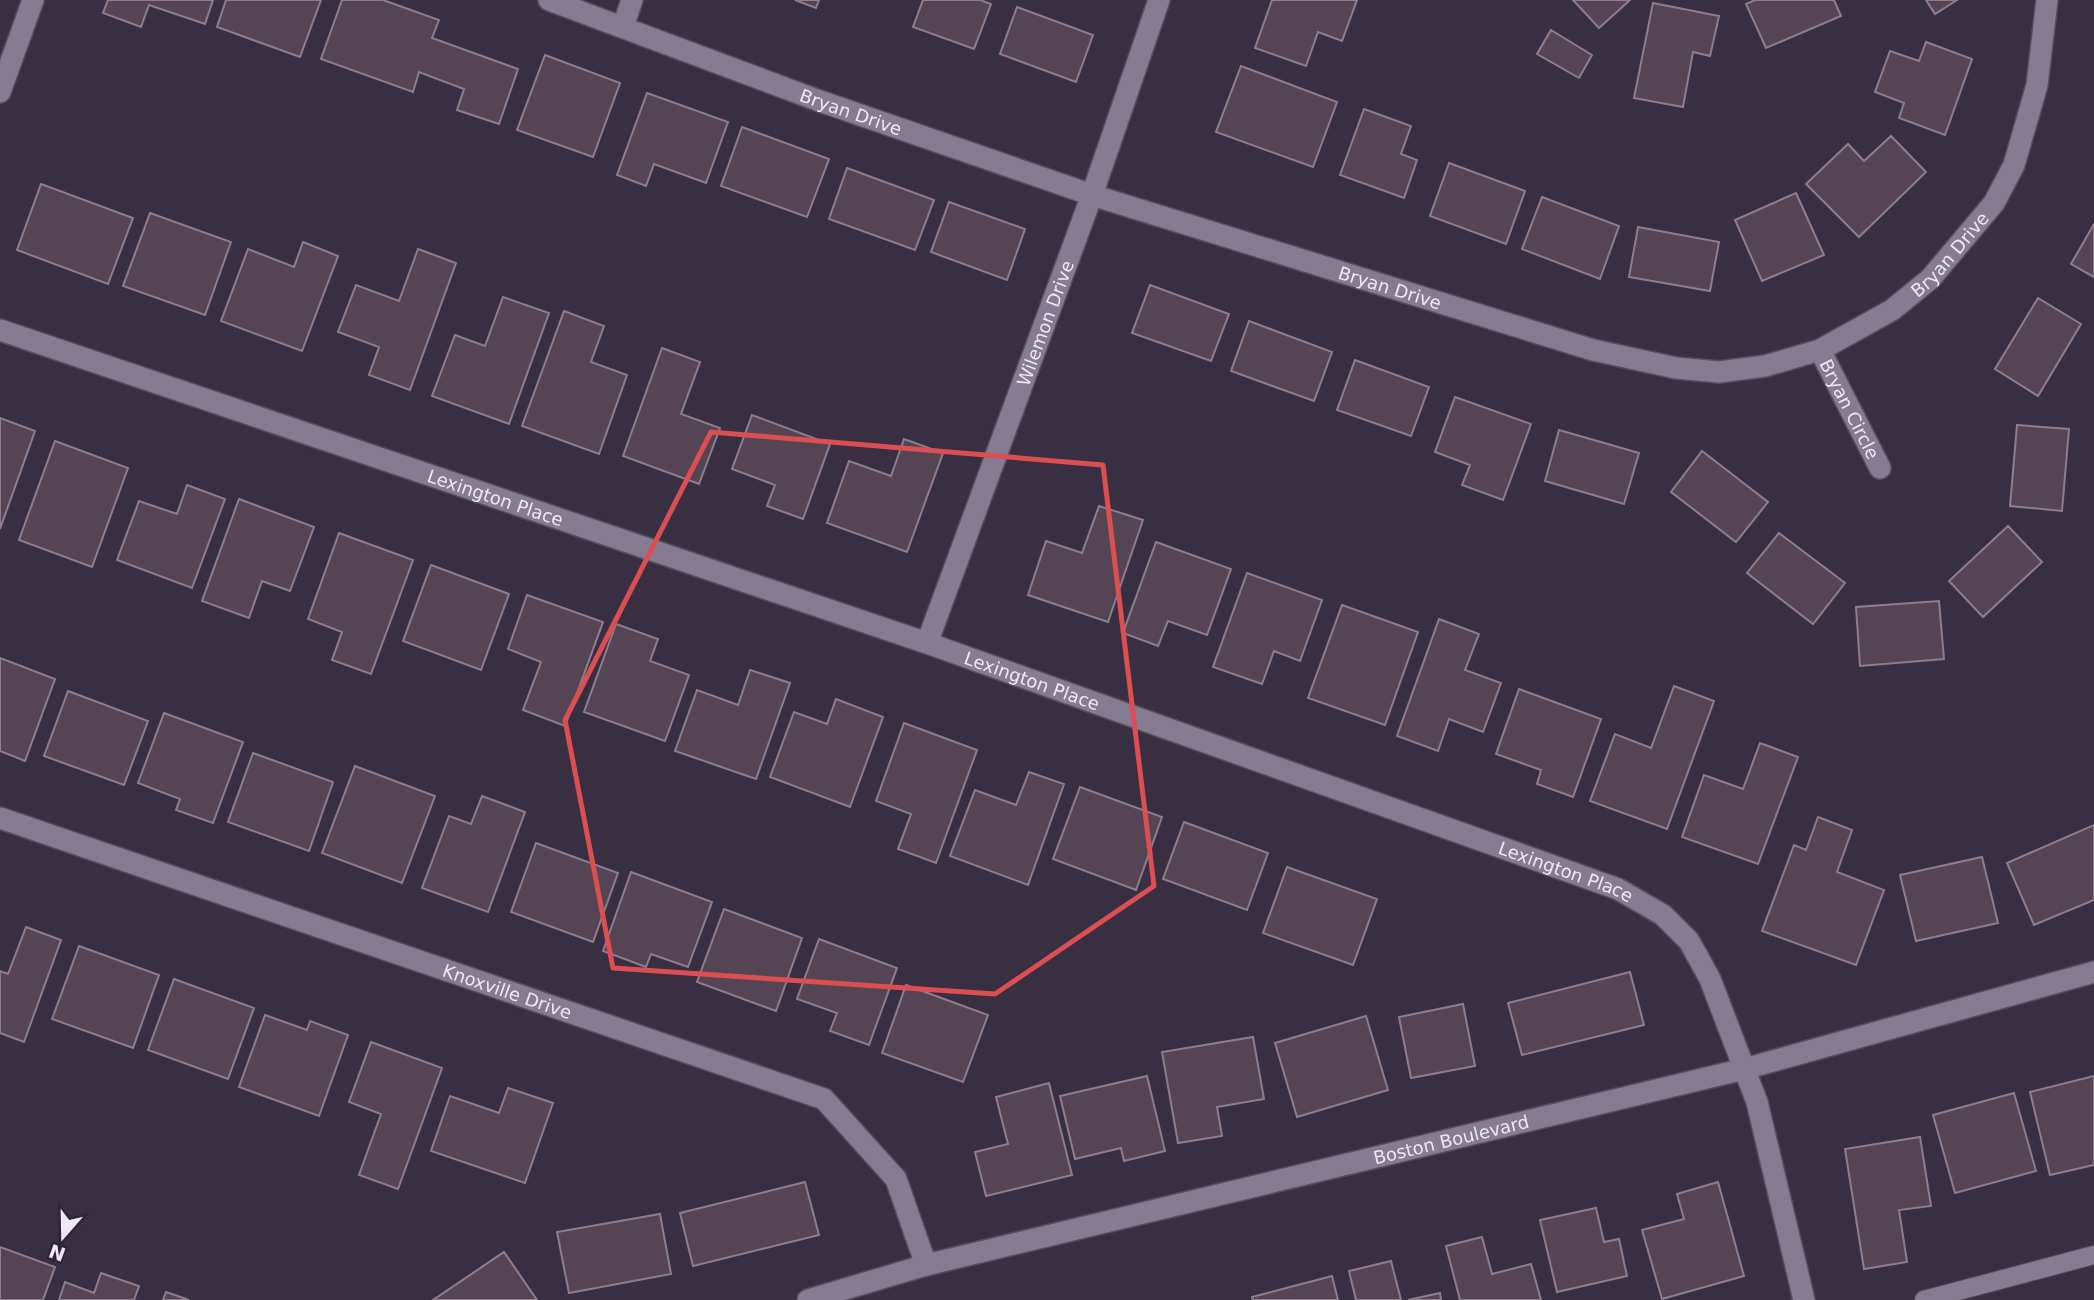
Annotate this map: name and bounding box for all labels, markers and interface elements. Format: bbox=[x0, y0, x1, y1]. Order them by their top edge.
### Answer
street label: Bryan Drive bbox=[797, 84, 905, 139]
street label: Bryan Drive bbox=[1906, 207, 1993, 301]
street label: Wilemon Drive bbox=[1012, 257, 1078, 389]
street label: Bryan Drive bbox=[1336, 261, 1444, 313]
street label: Bryan Circle bbox=[1816, 355, 1884, 462]
street label: Lexington Place bbox=[425, 465, 566, 530]
street label: Lexington Place bbox=[962, 647, 1103, 714]
street label: Lexington Place bbox=[1496, 837, 1637, 906]
street label: Knoxville Drive bbox=[440, 959, 575, 1023]
street label: Boston Boulevard bbox=[1371, 1110, 1531, 1168]
north arrow bbox=[28, 1202, 98, 1272]
text: N bbox=[46, 1240, 68, 1266]

